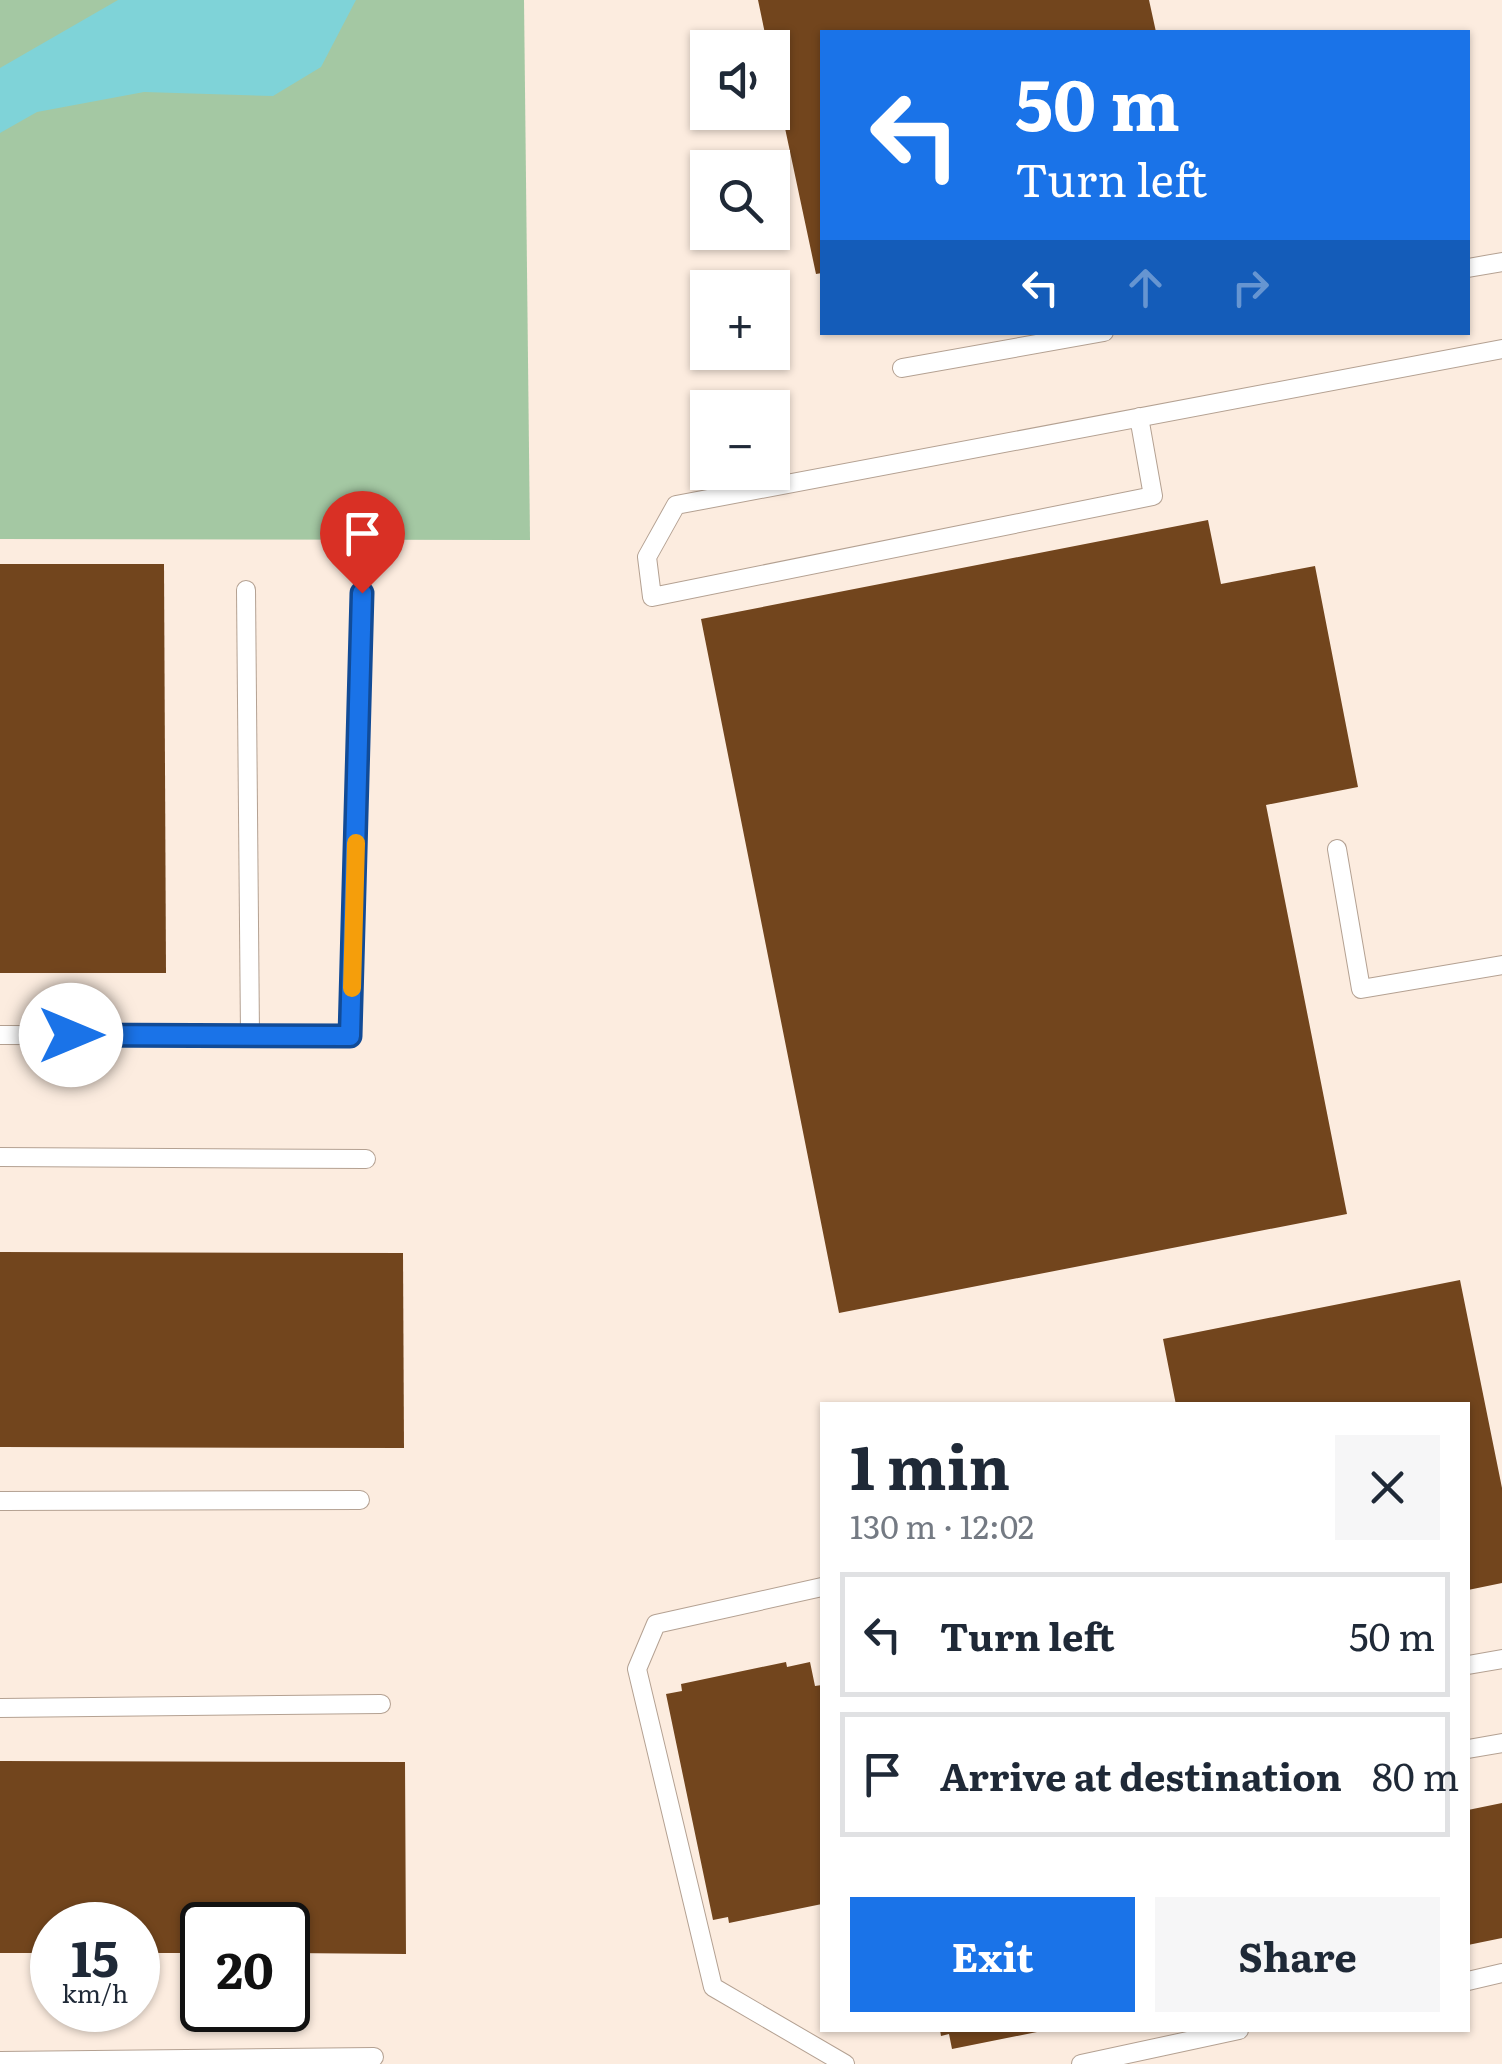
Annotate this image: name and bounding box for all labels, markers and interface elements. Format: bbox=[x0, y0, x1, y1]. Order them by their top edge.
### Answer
map controls bbox=[690, 30, 790, 490]
button: sound bbox=[690, 30, 790, 130]
text: 50 m bbox=[1015, 49, 1180, 153]
icon: left bbox=[850, 70, 980, 200]
text: Turn left bbox=[1015, 144, 1207, 211]
button: search bbox=[690, 150, 790, 250]
icon: left bbox=[1013, 260, 1068, 315]
icon: ahead bbox=[1118, 260, 1173, 315]
icon: right bbox=[1223, 260, 1278, 315]
button: + bbox=[690, 270, 790, 370]
button: − bbox=[690, 390, 790, 490]
pin bbox=[320, 491, 405, 594]
icon: arrive bbox=[335, 506, 390, 561]
position arrow bbox=[19, 983, 123, 1087]
text: 1 min bbox=[850, 1419, 1010, 1508]
button: close bbox=[1335, 1435, 1440, 1540]
text: 130 m · 12:02 bbox=[850, 1501, 1034, 1549]
text: Turn left bbox=[940, 1606, 1115, 1663]
text: 50 m bbox=[1349, 1606, 1435, 1663]
icon: left bbox=[855, 1607, 910, 1662]
text: Arrive at destination bbox=[940, 1746, 1342, 1803]
text: 80 m bbox=[1372, 1746, 1459, 1803]
icon: arrive bbox=[855, 1747, 910, 1802]
button: Exit bbox=[850, 1897, 1135, 2012]
button: Share bbox=[1155, 1897, 1440, 2012]
speed limit sign: 20 bbox=[180, 1902, 310, 2032]
text: 15 bbox=[71, 1918, 119, 1992]
text: km/h bbox=[62, 1974, 128, 2011]

